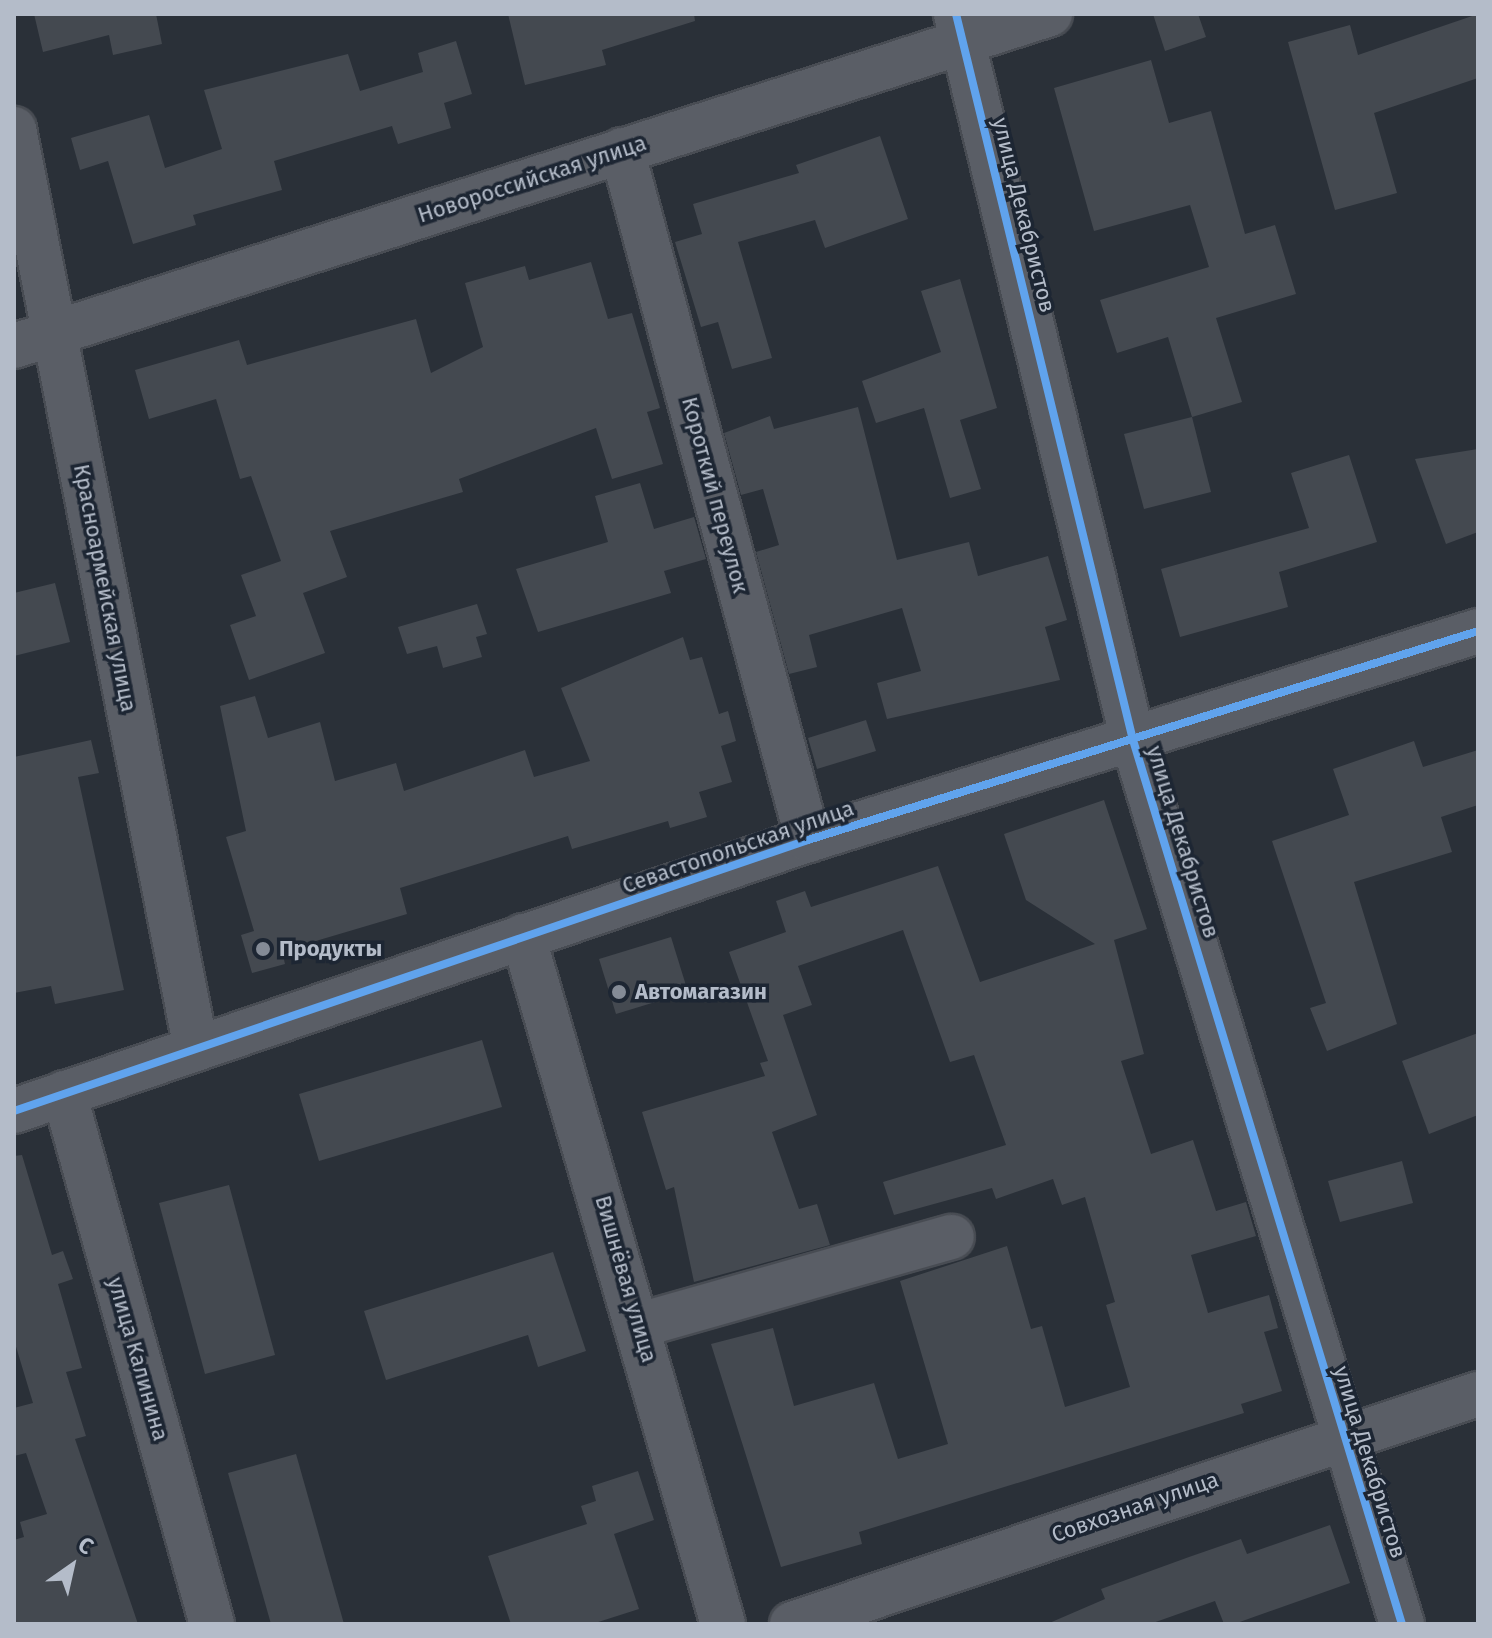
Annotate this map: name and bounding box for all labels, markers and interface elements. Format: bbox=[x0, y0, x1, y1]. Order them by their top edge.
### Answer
street label: улица Декабристов bbox=[987, 115, 1061, 315]
street label: Новороссийская улица bbox=[414, 130, 650, 228]
street label: Короткий переулок bbox=[676, 394, 754, 596]
street label: Красноармейская улица bbox=[68, 462, 142, 714]
street label: улица Декабристов bbox=[1141, 743, 1225, 941]
street label: Севастопольская улица bbox=[619, 795, 857, 899]
place label: Продукты bbox=[279, 936, 382, 962]
marker: Продукты bbox=[254, 940, 272, 958]
place label: Автомагазин bbox=[635, 979, 767, 1005]
marker: Автомагазин bbox=[610, 983, 628, 1001]
street label: Вишнёвая улица bbox=[590, 1192, 662, 1366]
street label: улица Калинина bbox=[102, 1274, 174, 1444]
street label: улица Декабристов bbox=[1328, 1363, 1412, 1561]
street label: Совхозная улица bbox=[1048, 1466, 1222, 1548]
north arrow bbox=[32, 1526, 112, 1606]
text: С bbox=[73, 1531, 98, 1560]

